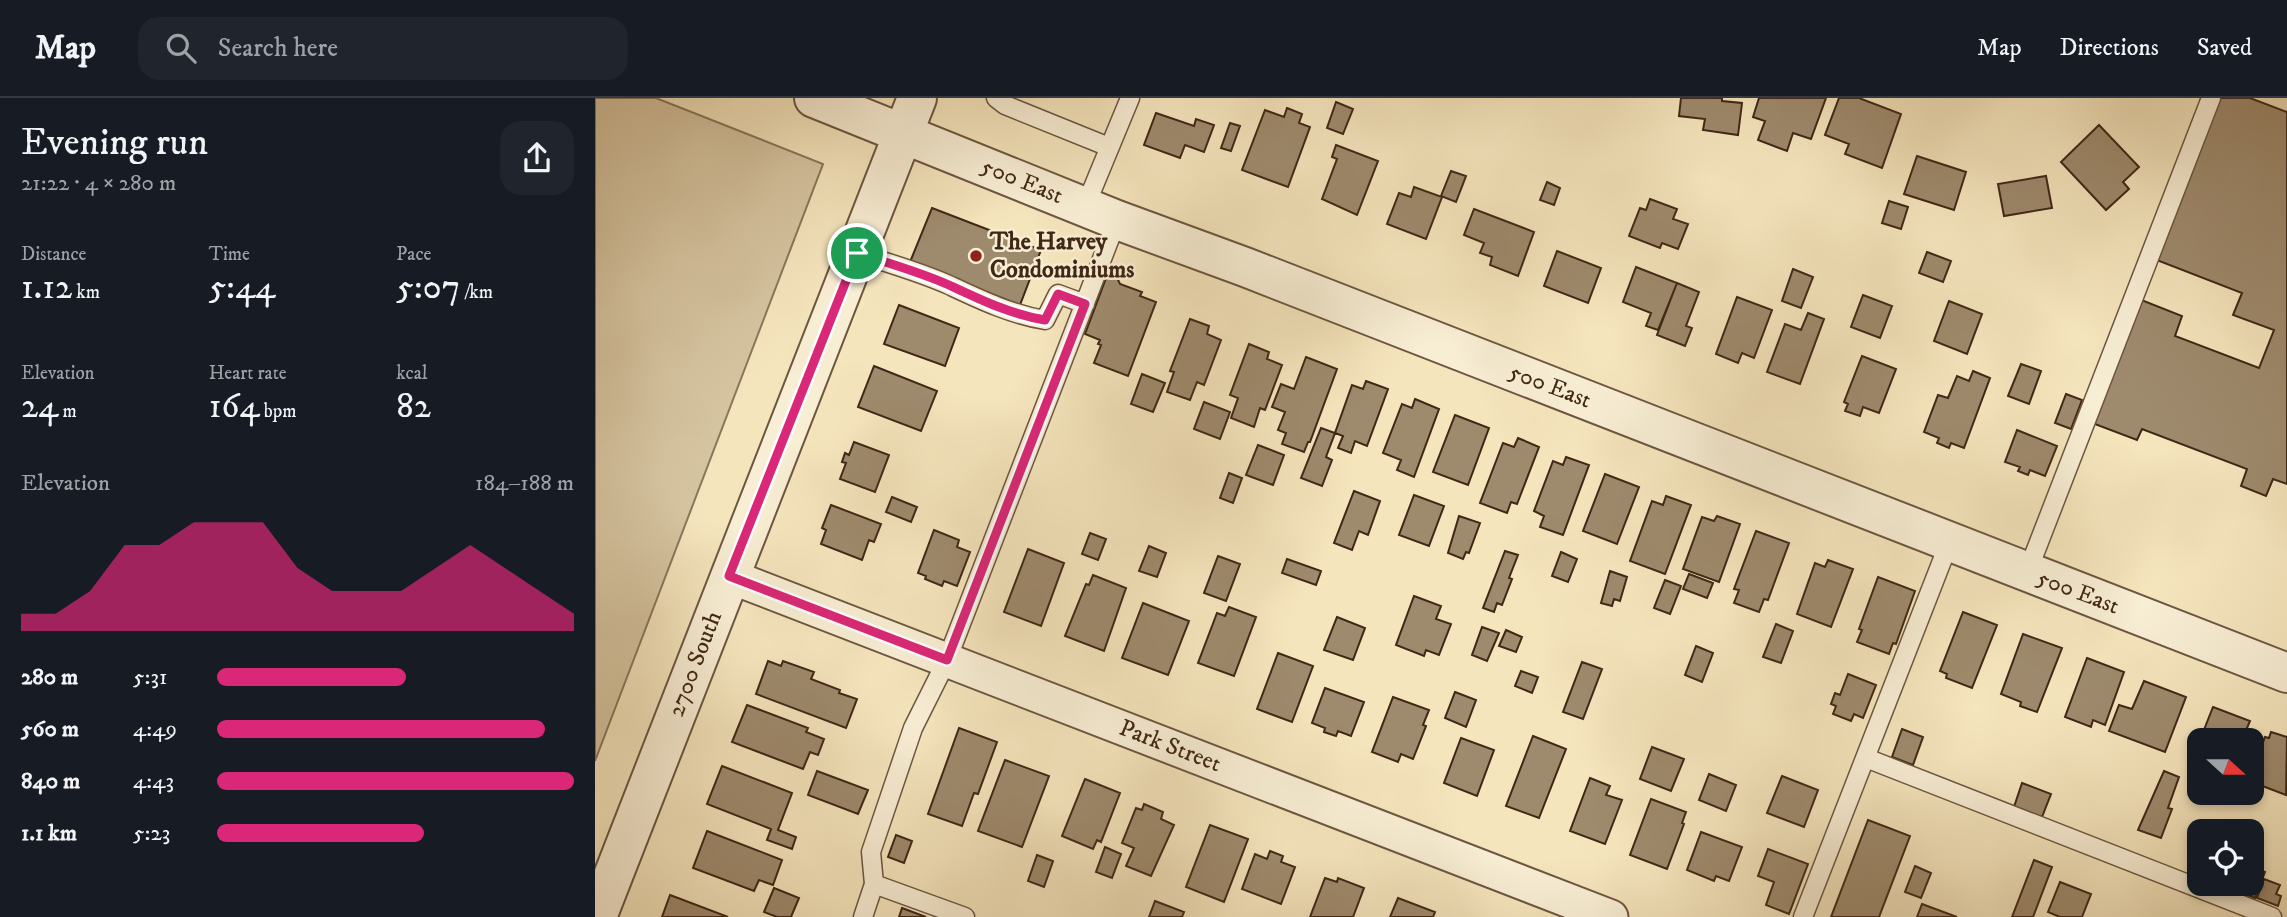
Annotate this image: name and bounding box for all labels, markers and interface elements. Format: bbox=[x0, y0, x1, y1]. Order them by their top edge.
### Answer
search box bbox=[138, 17, 628, 80]
text: Map bbox=[35, 28, 96, 69]
icon: search bbox=[162, 29, 200, 67]
text: Search here bbox=[218, 32, 338, 65]
text: Map bbox=[1977, 33, 2022, 63]
text: Directions bbox=[2060, 33, 2159, 63]
text: Saved bbox=[2197, 33, 2252, 63]
text: Evening run bbox=[21, 119, 208, 167]
button: share bbox=[500, 121, 574, 195]
street label: 500 East bbox=[977, 151, 1068, 211]
text: 21:22 · 4 × 280 m bbox=[21, 169, 176, 198]
pin bbox=[827, 223, 887, 283]
place label: The Harvey Condominiums bbox=[989, 227, 1134, 285]
icon: arrive bbox=[838, 234, 876, 272]
text: Distance bbox=[21, 243, 86, 266]
text: Time bbox=[209, 243, 250, 266]
text: Pace bbox=[396, 243, 431, 266]
marker: The Harvey Condominiums bbox=[968, 248, 984, 264]
text: 1.12 bbox=[21, 266, 72, 310]
text: 5:44 bbox=[209, 266, 275, 310]
text: 5:07 bbox=[396, 266, 460, 310]
text: km bbox=[72, 281, 100, 304]
text: /km bbox=[460, 281, 493, 304]
street label: 500 East bbox=[1505, 357, 1596, 415]
text: Elevation bbox=[21, 362, 95, 385]
text: Heart rate bbox=[209, 362, 287, 385]
text: kcal bbox=[396, 362, 428, 385]
text: 24 bbox=[21, 385, 58, 429]
text: 164 bbox=[209, 385, 260, 429]
text: 82 bbox=[396, 385, 431, 429]
text: m bbox=[58, 400, 77, 423]
text: bpm bbox=[260, 400, 297, 423]
text: Elevation bbox=[21, 469, 110, 498]
text: 184–188 m bbox=[475, 469, 574, 498]
street label: 500 East bbox=[2033, 563, 2124, 621]
street label: 2700 South bbox=[661, 606, 729, 721]
text: 280 m bbox=[21, 663, 78, 692]
text: 5:31 bbox=[133, 663, 167, 692]
street label: Park Street bbox=[1115, 713, 1225, 779]
text: 560 m bbox=[21, 715, 79, 744]
text: 4:49 bbox=[133, 715, 177, 744]
north arrow bbox=[2187, 728, 2265, 805]
map controls bbox=[2187, 728, 2264, 896]
text: 840 m bbox=[21, 767, 80, 796]
text: 4:43 bbox=[133, 767, 174, 796]
text: 1.1 km bbox=[21, 819, 77, 848]
text: 5:23 bbox=[133, 819, 170, 848]
button: locate bbox=[2187, 819, 2264, 896]

